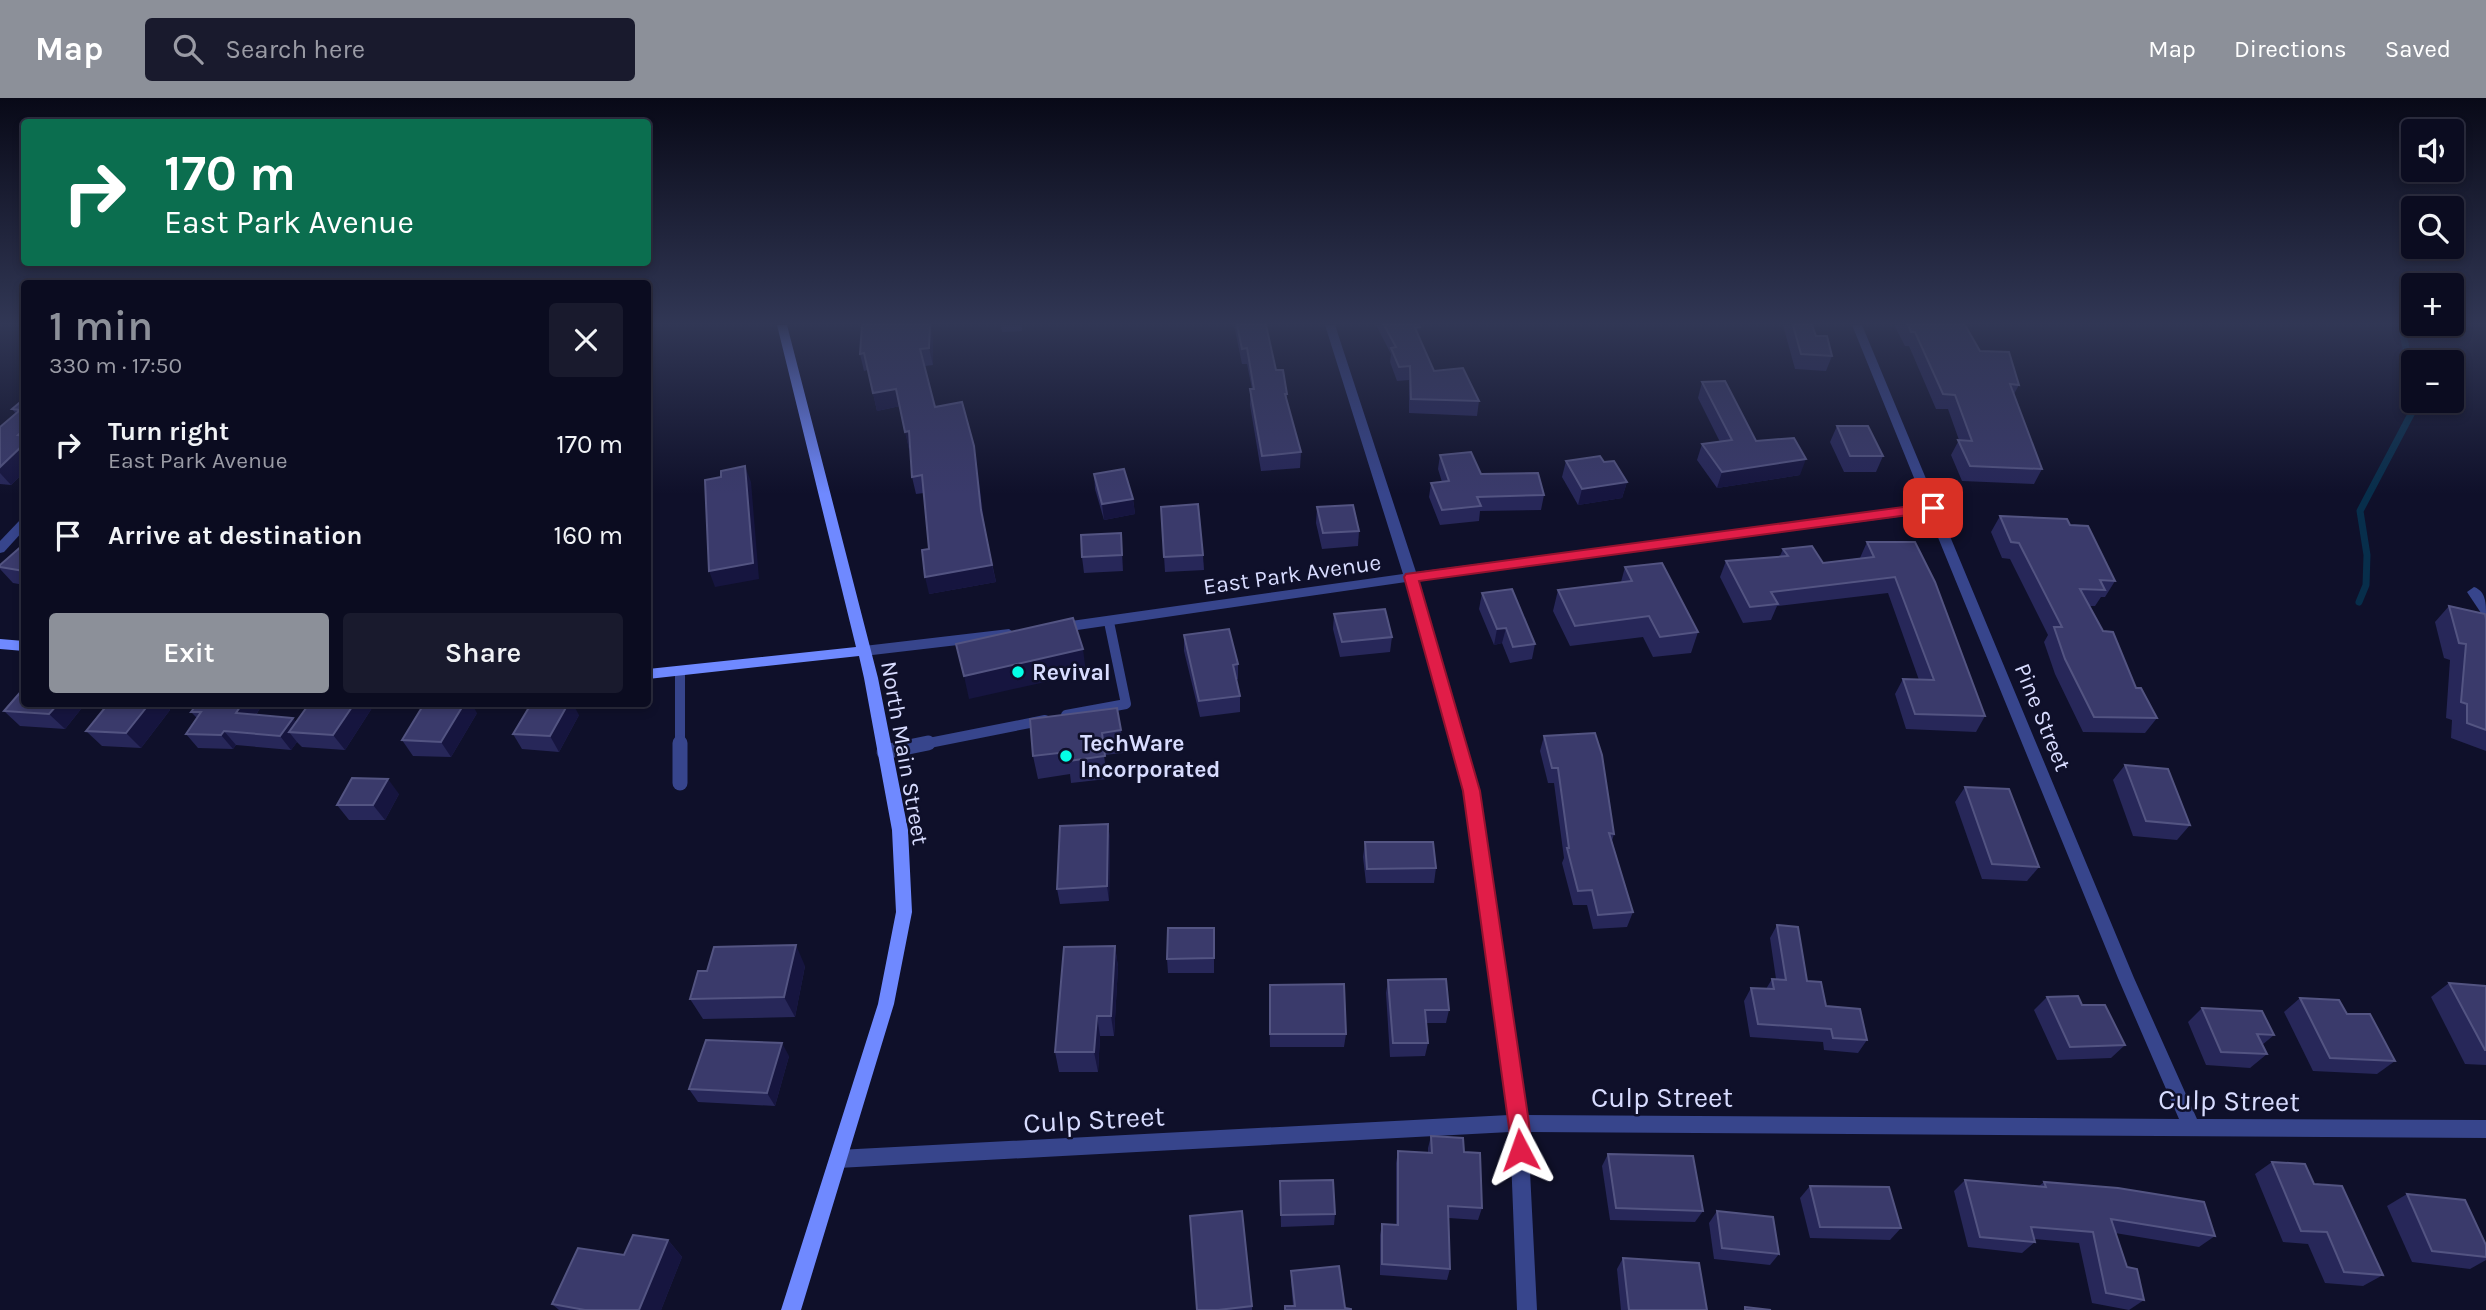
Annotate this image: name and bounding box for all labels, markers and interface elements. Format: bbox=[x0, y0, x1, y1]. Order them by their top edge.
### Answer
search box bbox=[145, 18, 635, 81]
text: Map bbox=[35, 30, 103, 68]
icon: search bbox=[169, 30, 207, 68]
text: Search here bbox=[225, 34, 365, 65]
text: Map bbox=[2148, 35, 2196, 63]
text: Directions bbox=[2234, 35, 2347, 63]
text: Saved bbox=[2385, 35, 2451, 63]
map controls bbox=[2401, 119, 2464, 413]
button: sound bbox=[2401, 119, 2464, 182]
text: 170 m bbox=[164, 145, 296, 202]
icon: right bbox=[49, 147, 140, 238]
button: search bbox=[2401, 196, 2464, 259]
text: East Park Avenue bbox=[164, 204, 414, 241]
button: + bbox=[2401, 273, 2464, 336]
text: 1 min bbox=[49, 301, 153, 351]
button: close bbox=[549, 303, 623, 377]
button: − bbox=[2401, 350, 2464, 413]
text: 330 m · 17:50 bbox=[49, 352, 182, 379]
text: Turn right bbox=[108, 416, 229, 447]
icon: right bbox=[49, 426, 87, 464]
text: 170 m bbox=[556, 429, 623, 460]
text: East Park Avenue bbox=[108, 447, 288, 474]
pin bbox=[1903, 478, 1963, 538]
icon: arrive bbox=[1914, 489, 1952, 527]
icon: arrive bbox=[49, 517, 87, 555]
text: Arrive at destination bbox=[108, 520, 362, 551]
text: 160 m bbox=[554, 520, 623, 551]
street label: East Park Avenue bbox=[1201, 549, 1383, 600]
button: Exit bbox=[49, 613, 329, 693]
button: Share bbox=[343, 613, 623, 693]
street label: North Main Street bbox=[875, 659, 934, 847]
place label: Revival bbox=[1032, 659, 1111, 686]
street label: Pine Street bbox=[2009, 659, 2077, 775]
marker: Revival bbox=[1010, 664, 1026, 680]
place label: TechWare Incorporated bbox=[1080, 730, 1220, 783]
marker: TechWare Incorporated bbox=[1058, 748, 1074, 764]
street label: Culp Street bbox=[1591, 1081, 1733, 1114]
street label: Culp Street bbox=[2158, 1083, 2300, 1118]
street label: Culp Street bbox=[1022, 1099, 1166, 1140]
position arrow bbox=[1483, 1113, 1557, 1187]

